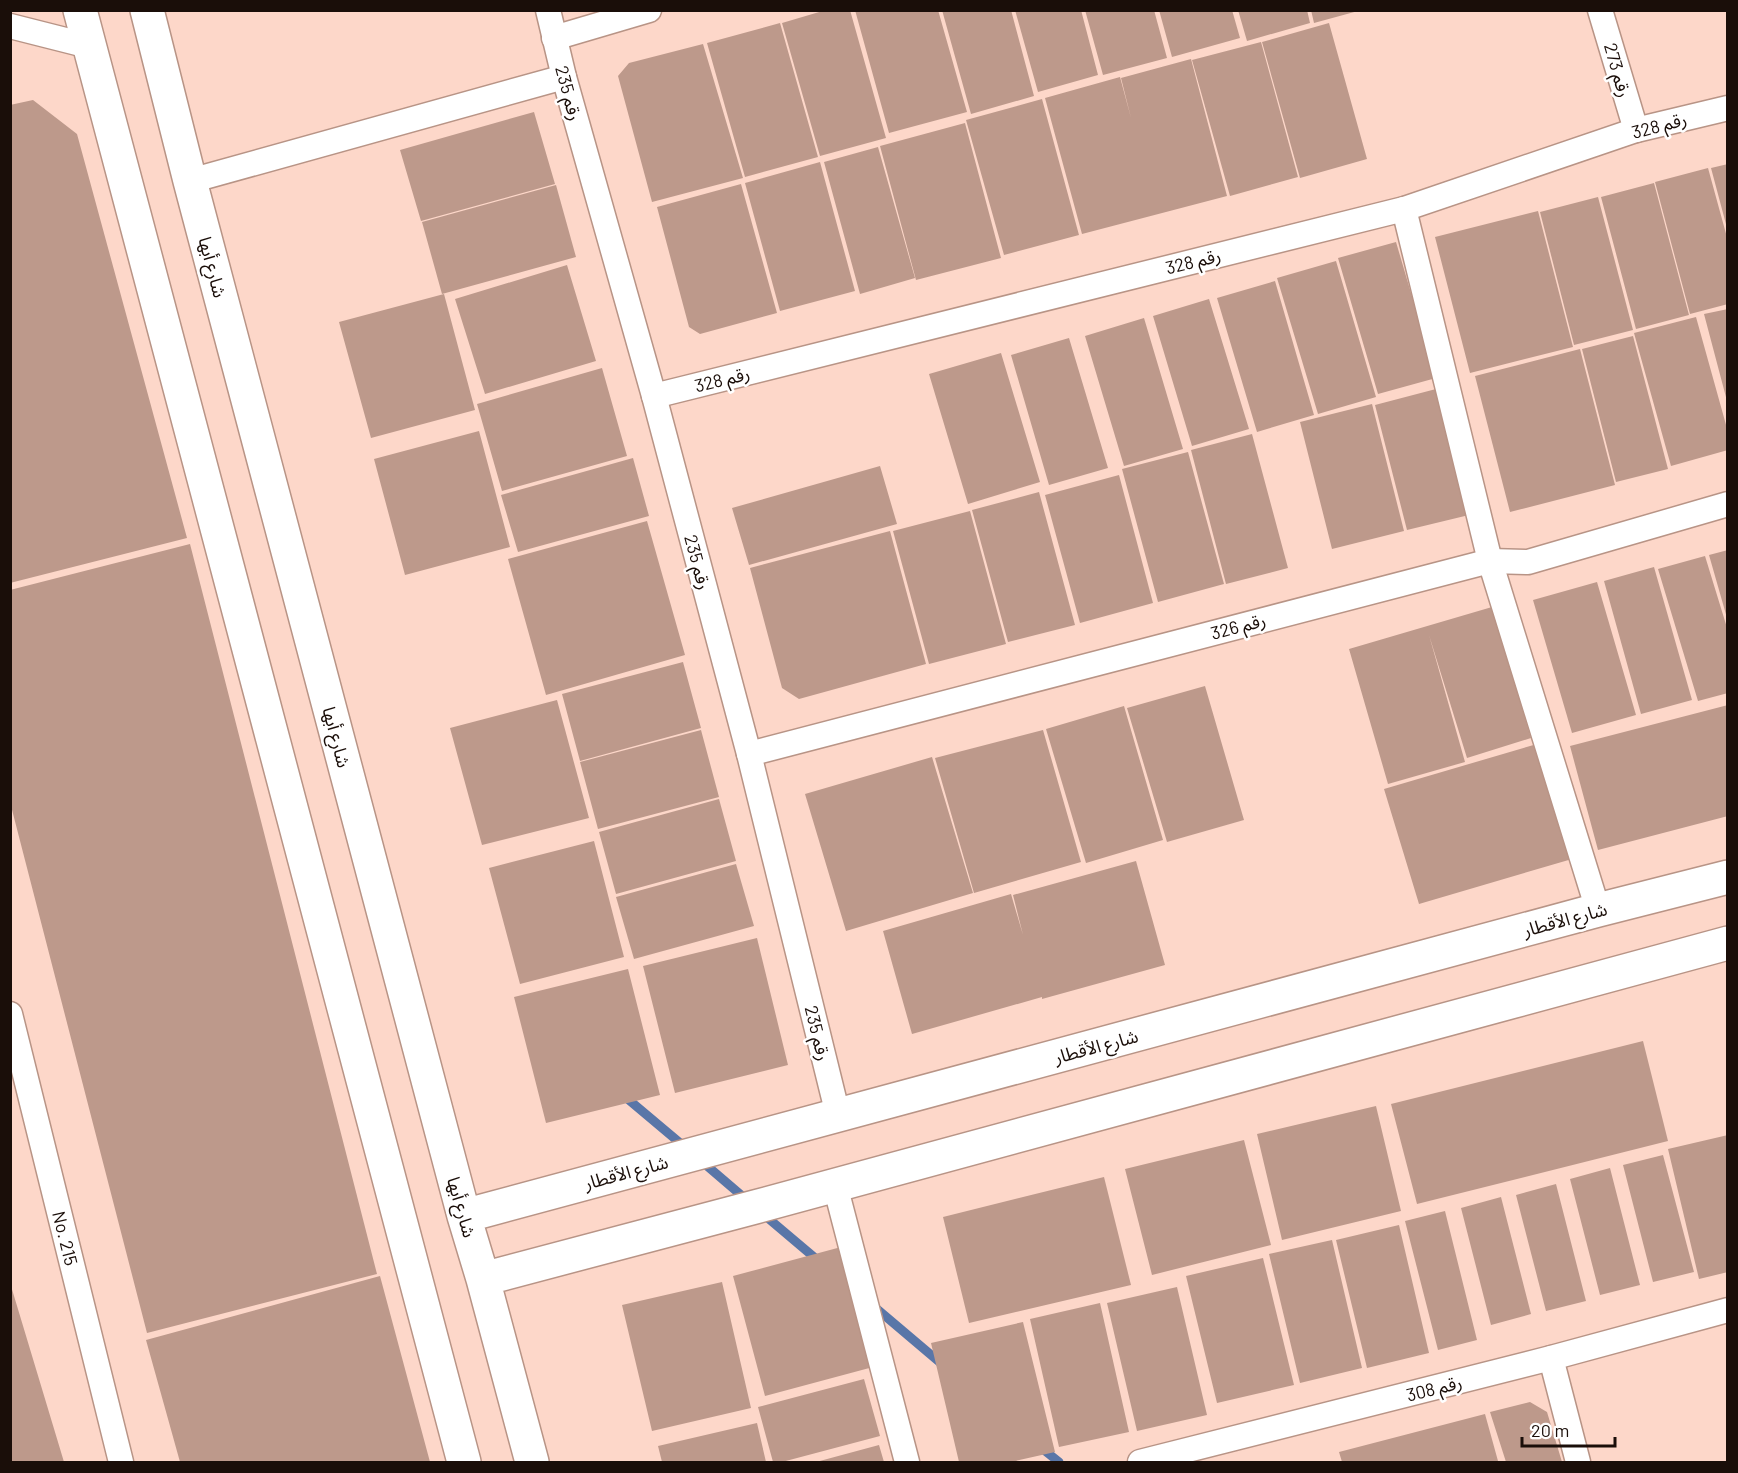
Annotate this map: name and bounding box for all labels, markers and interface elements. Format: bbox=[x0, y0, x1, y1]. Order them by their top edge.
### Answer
street label: رقم 273 bbox=[1597, 40, 1636, 100]
street label: رقم 235 bbox=[548, 63, 587, 124]
street label: رقم 328 bbox=[1629, 107, 1690, 146]
street label: شارع أبها bbox=[190, 234, 232, 301]
street label: رقم 328 bbox=[1163, 244, 1224, 281]
street label: رقم 328 bbox=[692, 362, 753, 399]
street label: رقم 235 bbox=[677, 532, 716, 593]
street label: رقم 326 bbox=[1208, 608, 1269, 647]
street label: شارع أبها bbox=[314, 704, 356, 771]
street label: شارع الأقطار bbox=[1520, 897, 1610, 945]
street label: رقم 235 bbox=[798, 1003, 835, 1064]
street label: شارع الأقطار bbox=[1051, 1024, 1141, 1072]
street label: شارع الأقطار bbox=[581, 1150, 671, 1198]
street label: شارع أبها bbox=[439, 1174, 481, 1241]
street label: No. 215 bbox=[48, 1209, 83, 1268]
street label: رقم 308 bbox=[1404, 1370, 1465, 1408]
scale bar bbox=[1522, 1410, 1615, 1448]
text: 20 m bbox=[1531, 1419, 1569, 1441]

